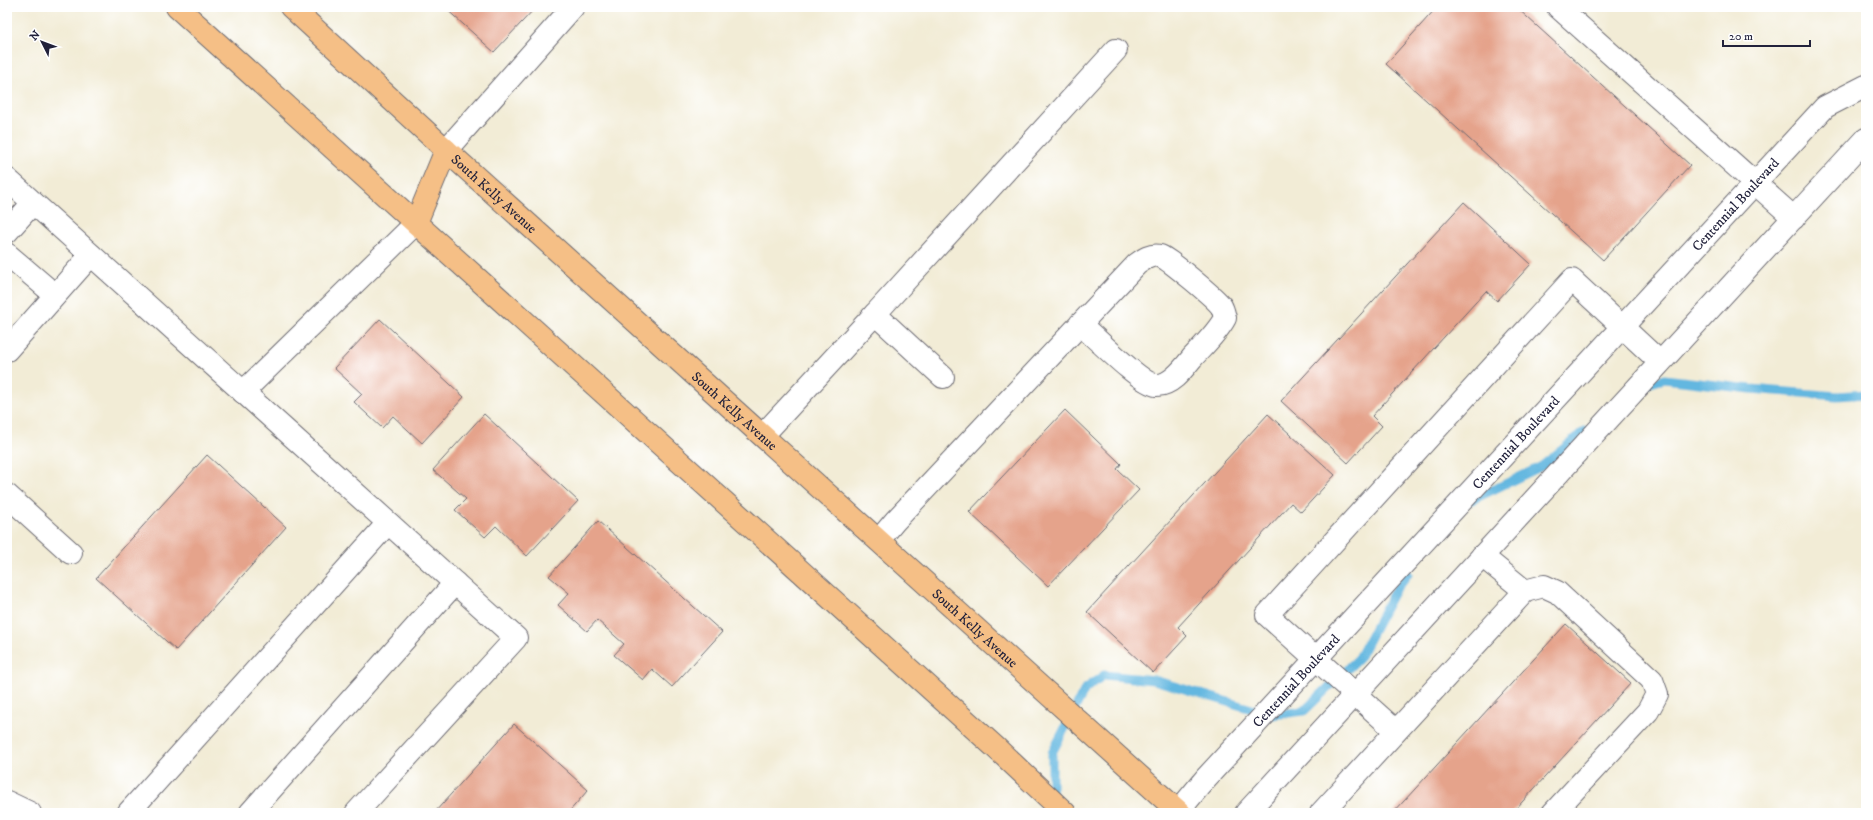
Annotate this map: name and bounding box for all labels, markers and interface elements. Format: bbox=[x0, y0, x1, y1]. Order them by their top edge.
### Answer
north arrow bbox=[22, 22, 62, 62]
scale bar bbox=[1723, 22, 1810, 48]
text: N bbox=[27, 28, 44, 44]
text: 20 m bbox=[1729, 29, 1753, 44]
street label: South Kelly Avenue bbox=[447, 151, 540, 238]
street label: Centennial Boulevard bbox=[1688, 154, 1784, 255]
street label: South Kelly Avenue bbox=[687, 368, 781, 455]
street label: Centennial Boulevard bbox=[1469, 393, 1564, 494]
street label: South Kelly Avenue bbox=[928, 585, 1021, 672]
street label: Centennial Boulevard bbox=[1249, 631, 1344, 732]

